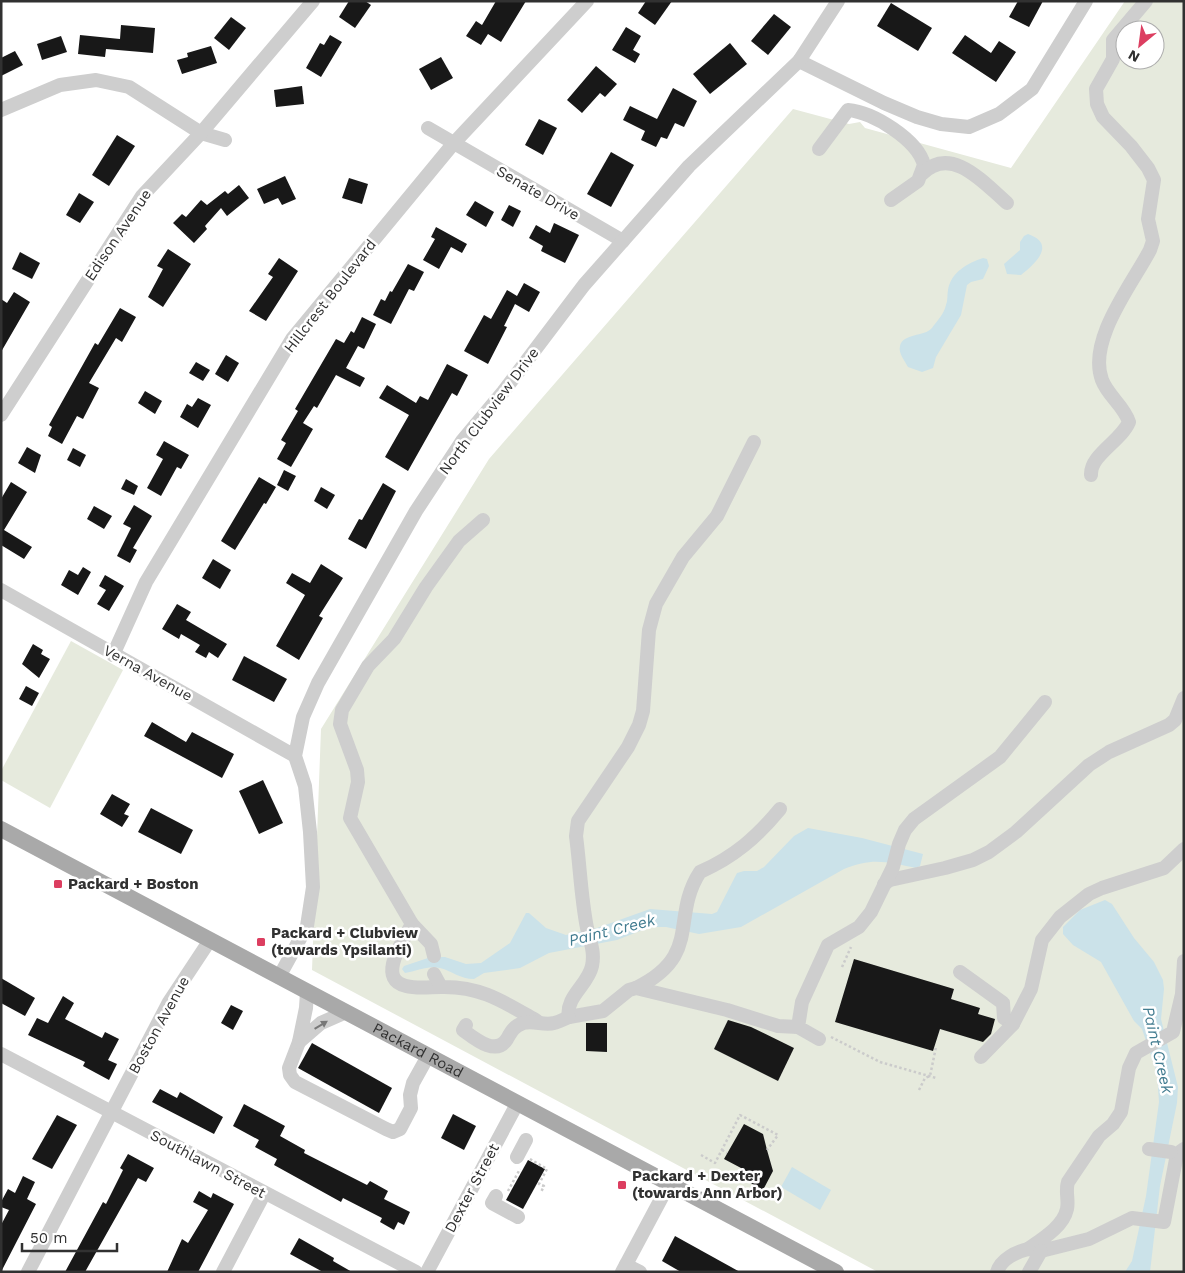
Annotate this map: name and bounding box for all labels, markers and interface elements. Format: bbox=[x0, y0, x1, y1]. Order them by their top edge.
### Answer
north arrow bbox=[1115, 20, 1165, 70]
text: N bbox=[1125, 47, 1142, 66]
street label: Senate Drive bbox=[493, 162, 583, 224]
street label: Edison Avenue bbox=[81, 186, 155, 284]
street label: Hillcrest Boulevard bbox=[280, 236, 380, 356]
street label: North Clubview Drive bbox=[435, 344, 543, 478]
street label: Verna Avenue bbox=[100, 641, 196, 705]
place label: Packard + Boston bbox=[68, 875, 199, 893]
marker: Packard + Boston bbox=[52, 878, 64, 890]
water label: Paint Creek bbox=[567, 910, 659, 950]
place label: Packard + Clubview (towards Ypsilanti) bbox=[271, 924, 418, 959]
marker: Packard + Clubview (towards Ypsilanti) bbox=[255, 936, 267, 948]
street label: Boston Avenue bbox=[125, 973, 193, 1077]
water label: Paint Creek bbox=[1139, 1005, 1178, 1097]
street label: Packard Road bbox=[370, 1019, 466, 1082]
one-way arrow bbox=[314, 1020, 328, 1029]
street label: Southlawn Street bbox=[147, 1126, 270, 1202]
street label: Dexter Street bbox=[441, 1140, 503, 1236]
place label: Packard + Dexter (towards Ann Arbor) bbox=[632, 1167, 783, 1202]
marker: Packard + Dexter (towards Ann Arbor) bbox=[616, 1179, 628, 1191]
scale bar bbox=[22, 1220, 118, 1252]
text: 50 m bbox=[30, 1229, 67, 1247]

